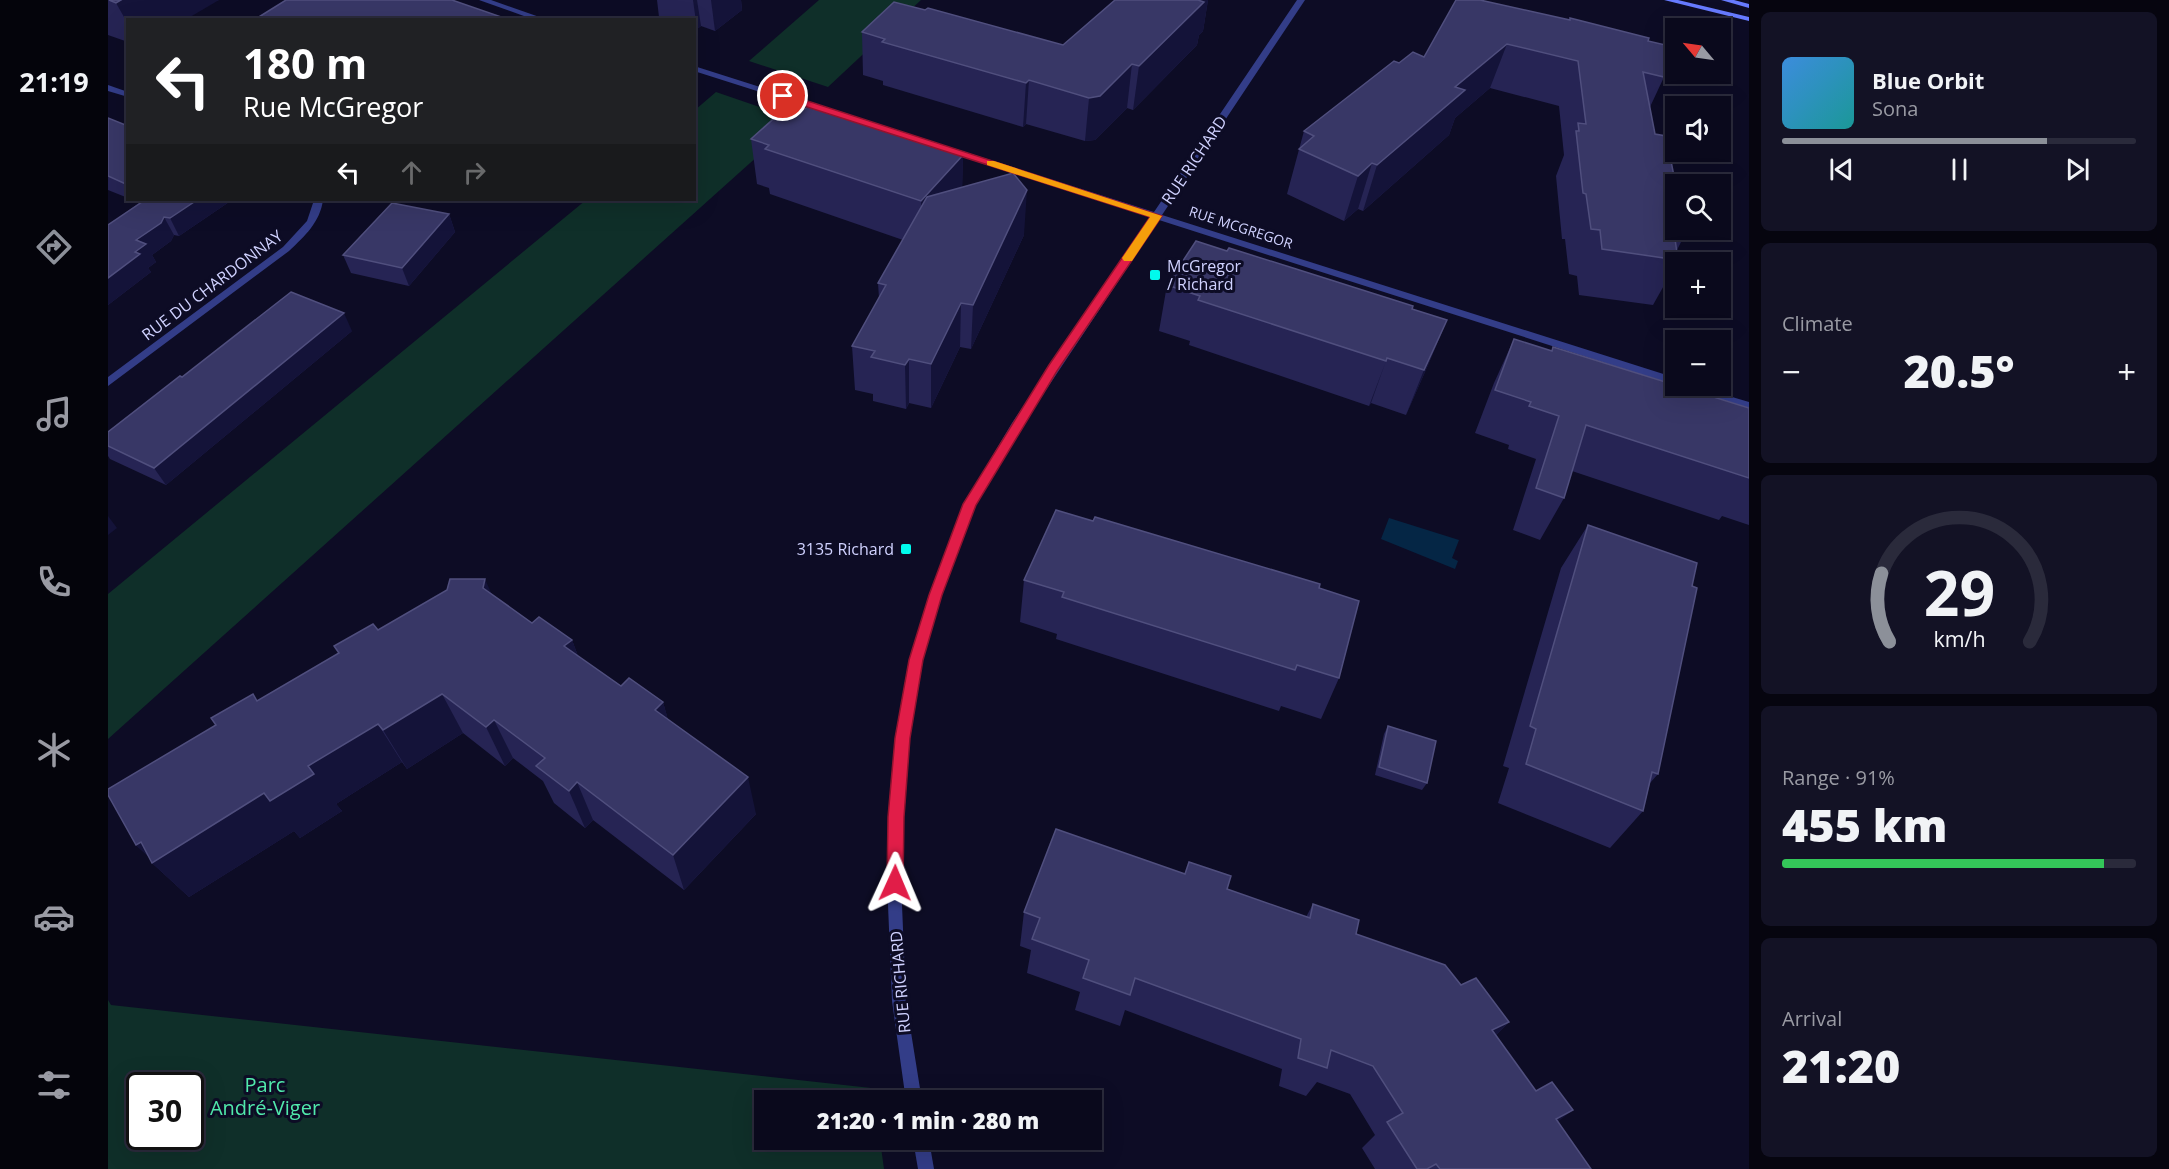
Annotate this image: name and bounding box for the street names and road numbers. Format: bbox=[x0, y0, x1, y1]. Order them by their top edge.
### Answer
street label: RUE RICHARD bbox=[1156, 111, 1232, 209]
street label: RUE MCGREGOR bbox=[1187, 201, 1296, 253]
street label: RUE DU CHARDONNAY bbox=[137, 225, 287, 345]
street label: RUE RICHARD bbox=[885, 930, 915, 1034]

